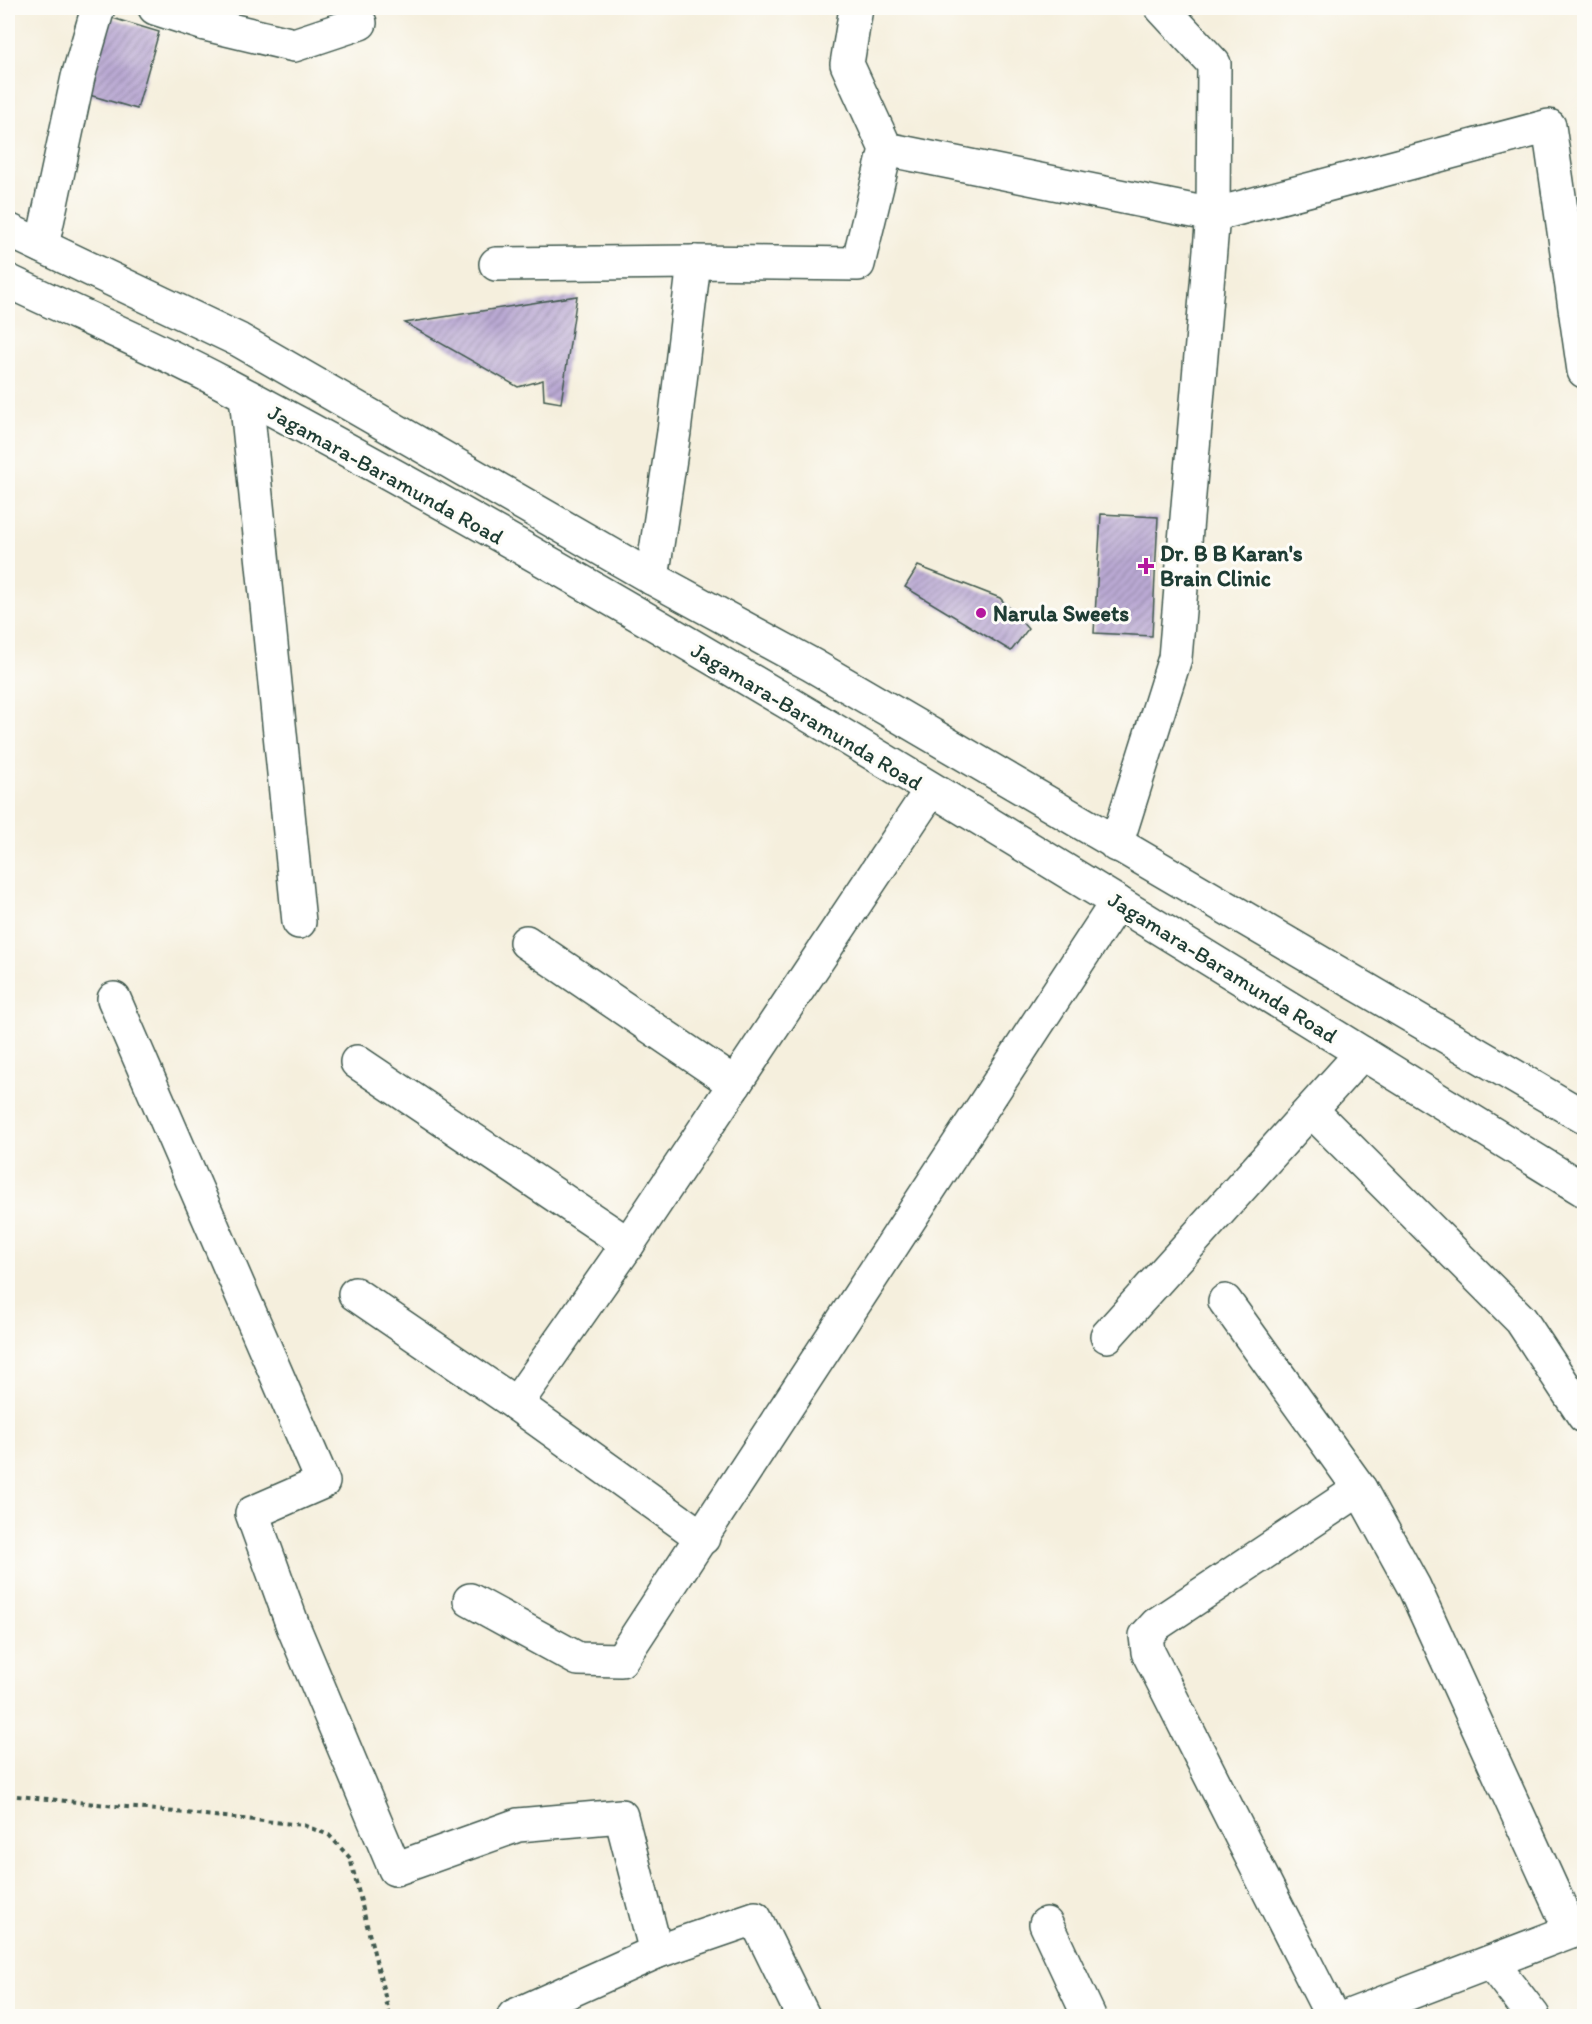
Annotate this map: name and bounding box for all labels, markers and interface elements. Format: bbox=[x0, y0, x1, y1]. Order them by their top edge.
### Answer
street label: Jagamara-Baramunda Road bbox=[263, 398, 508, 551]
place label: Dr. B B Karan's Brain Clinic bbox=[1160, 540, 1303, 592]
marker: Dr. B B Karan's Brain Clinic bbox=[1137, 557, 1155, 575]
place label: Narula Sweets bbox=[993, 600, 1129, 627]
marker: Narula Sweets bbox=[974, 606, 988, 620]
street label: Jagamara-Baramunda Road bbox=[686, 637, 928, 796]
street label: Jagamara-Baramunda Road bbox=[1103, 886, 1343, 1049]

